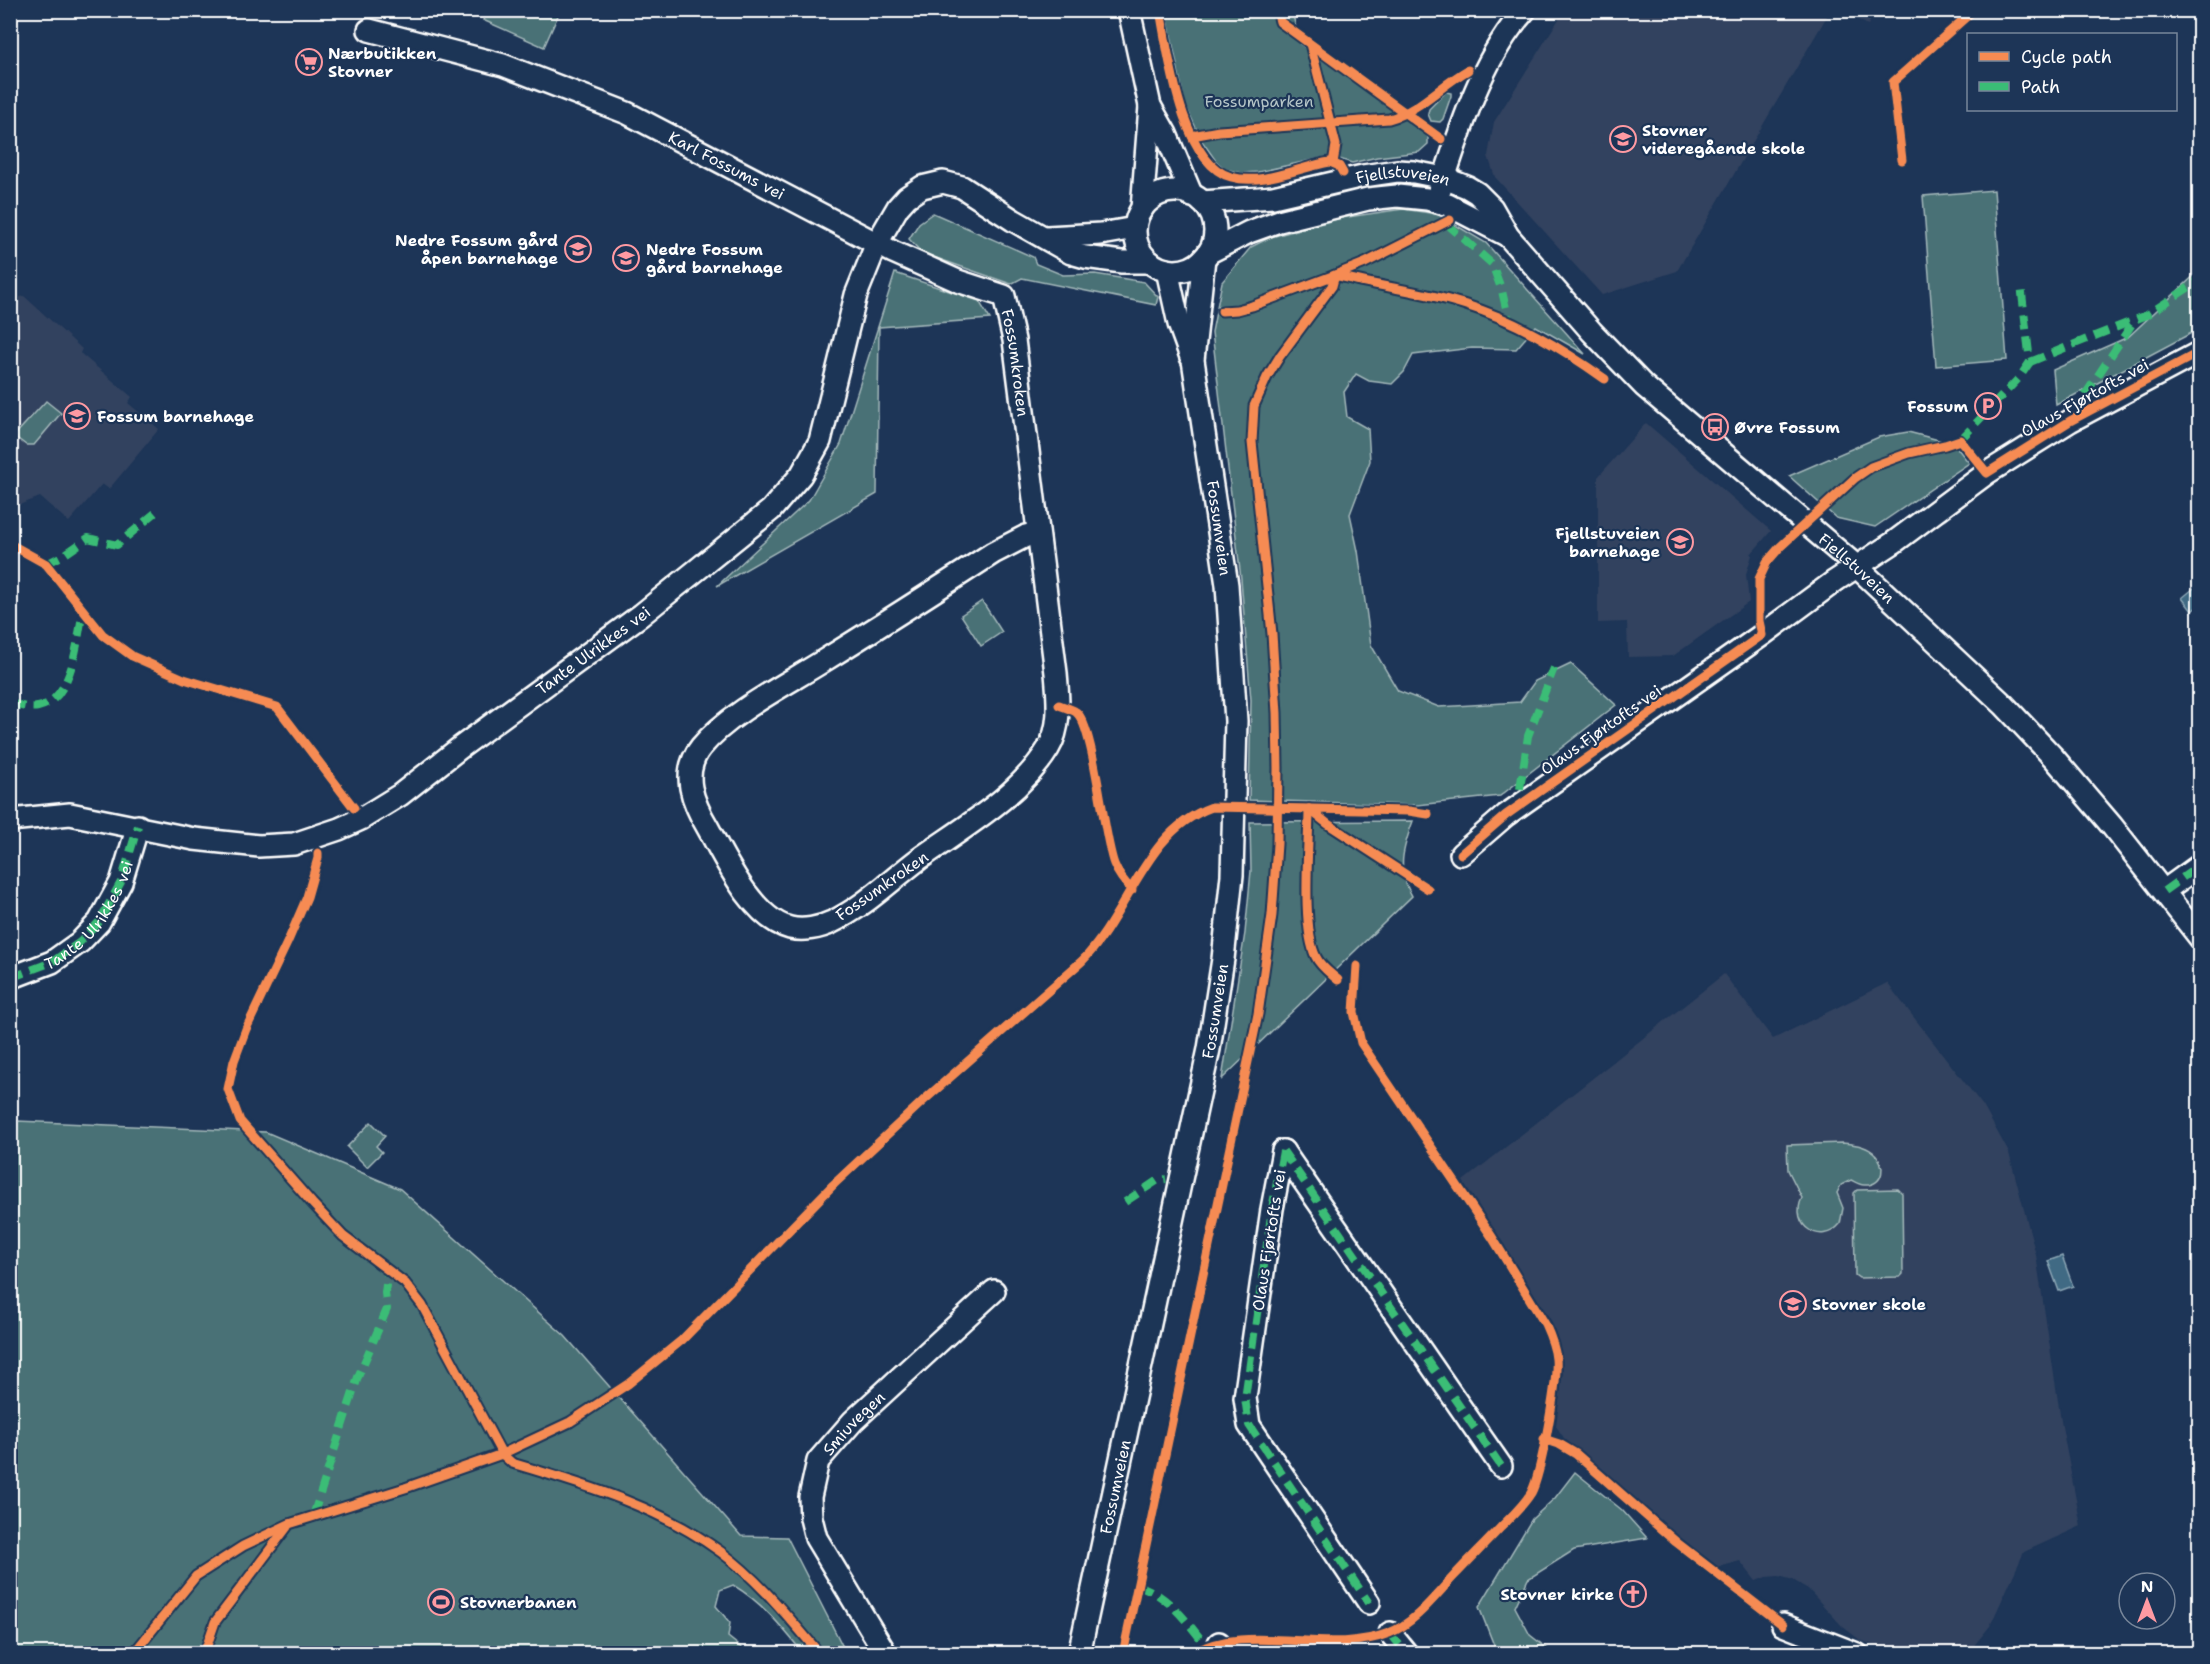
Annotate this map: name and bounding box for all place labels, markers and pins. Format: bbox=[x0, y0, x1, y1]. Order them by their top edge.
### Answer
place label: Nærbutikken Stovner bbox=[328, 43, 437, 82]
supermarket icon: Nærbutikken Stovner bbox=[294, 47, 324, 77]
place label: Stovner videregående skole bbox=[1642, 120, 1806, 159]
school or university icon: Stovner videregående skole bbox=[1608, 124, 1638, 154]
place label: Nedre Fossum gård åpen barnehage bbox=[395, 230, 558, 269]
school or university icon: Nedre Fossum gård åpen barnehage bbox=[563, 234, 593, 264]
place label: Nedre Fossum gård barnehage bbox=[646, 239, 783, 278]
school or university icon: Nedre Fossum gård barnehage bbox=[611, 243, 641, 273]
parking icon: Fossum bbox=[1973, 391, 2003, 421]
place label: Fossum bbox=[1907, 396, 1968, 417]
school or university icon: Fossum barnehage bbox=[62, 401, 92, 431]
place label: Fossum barnehage bbox=[97, 406, 254, 427]
bus stop icon: Øvre Fossum bbox=[1700, 412, 1730, 442]
place label: Øvre Fossum bbox=[1734, 417, 1840, 438]
place label: Fjellstuveien barnehage bbox=[1555, 523, 1660, 562]
school or university icon: Fjellstuveien barnehage bbox=[1665, 527, 1695, 557]
school or university icon: Stovner skole bbox=[1778, 1289, 1808, 1319]
place label: Stovner skole bbox=[1812, 1294, 1927, 1315]
church icon: Stovner kirke bbox=[1618, 1579, 1648, 1609]
place label: Stovner kirke bbox=[1500, 1584, 1614, 1605]
sports icon: Stovnerbanen bbox=[426, 1587, 456, 1617]
place label: Stovnerbanen bbox=[460, 1592, 577, 1613]

